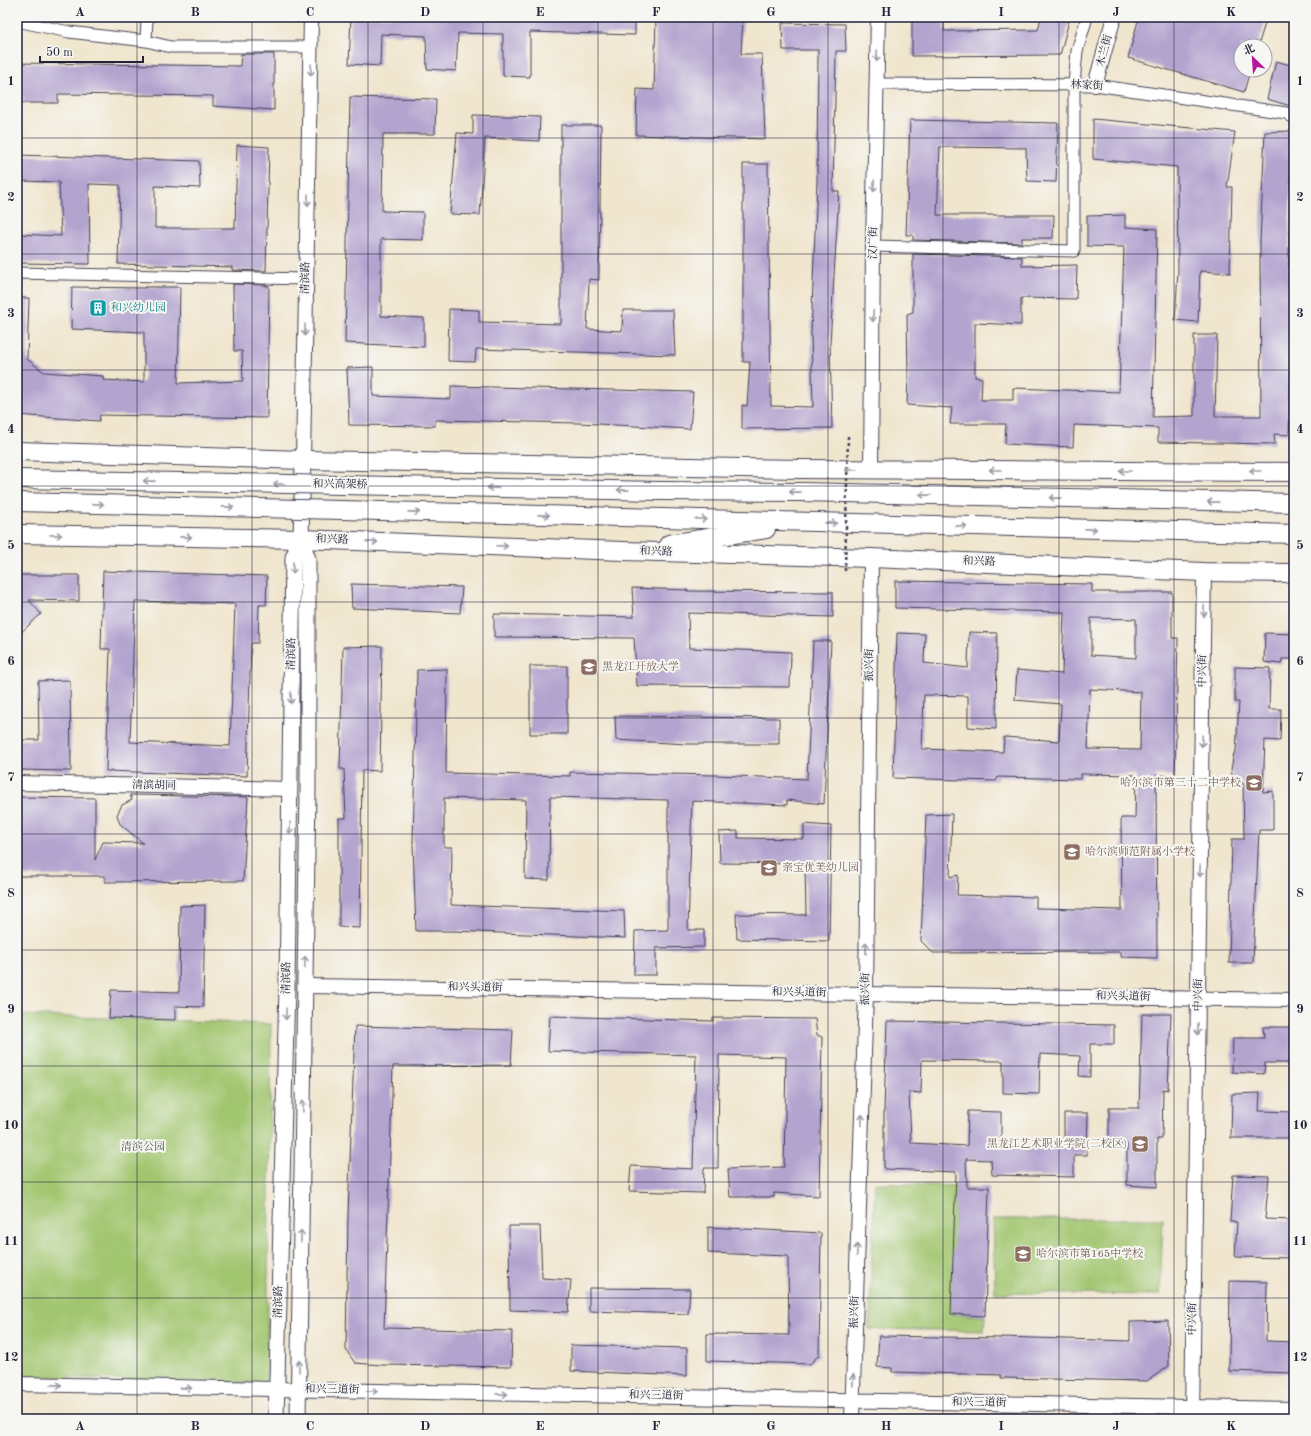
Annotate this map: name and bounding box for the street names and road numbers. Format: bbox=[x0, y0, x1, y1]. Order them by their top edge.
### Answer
street label: 木兰街 bbox=[1093, 33, 1115, 68]
street label: 林家街 bbox=[1070, 78, 1104, 92]
street label: 汉广街 bbox=[866, 226, 880, 260]
street label: 清滨路 bbox=[298, 261, 312, 295]
street label: 和兴高架桥 bbox=[312, 477, 368, 491]
street label: 和兴路 bbox=[315, 532, 349, 546]
street label: 和兴路 bbox=[639, 544, 673, 558]
street label: 和兴路 bbox=[962, 554, 996, 568]
street label: 清滨路 bbox=[284, 637, 298, 671]
street label: 振兴街 bbox=[862, 648, 876, 682]
street label: 中兴街 bbox=[1195, 654, 1209, 688]
street label: 清滨胡同 bbox=[132, 778, 176, 792]
street label: 清滨路 bbox=[279, 961, 293, 995]
street label: 振兴街 bbox=[858, 972, 872, 1006]
street label: 中兴街 bbox=[1191, 978, 1205, 1012]
street label: 和兴头道街 bbox=[447, 980, 503, 994]
street label: 和兴头道街 bbox=[771, 985, 827, 999]
street label: 和兴头道街 bbox=[1095, 989, 1151, 1003]
street label: 清滨路 bbox=[271, 1285, 285, 1319]
street label: 振兴街 bbox=[847, 1295, 861, 1329]
street label: 中兴街 bbox=[1185, 1302, 1199, 1336]
street label: 和兴三道街 bbox=[304, 1382, 360, 1396]
street label: 和兴三道街 bbox=[628, 1388, 684, 1402]
street label: 和兴三道街 bbox=[951, 1395, 1007, 1409]

